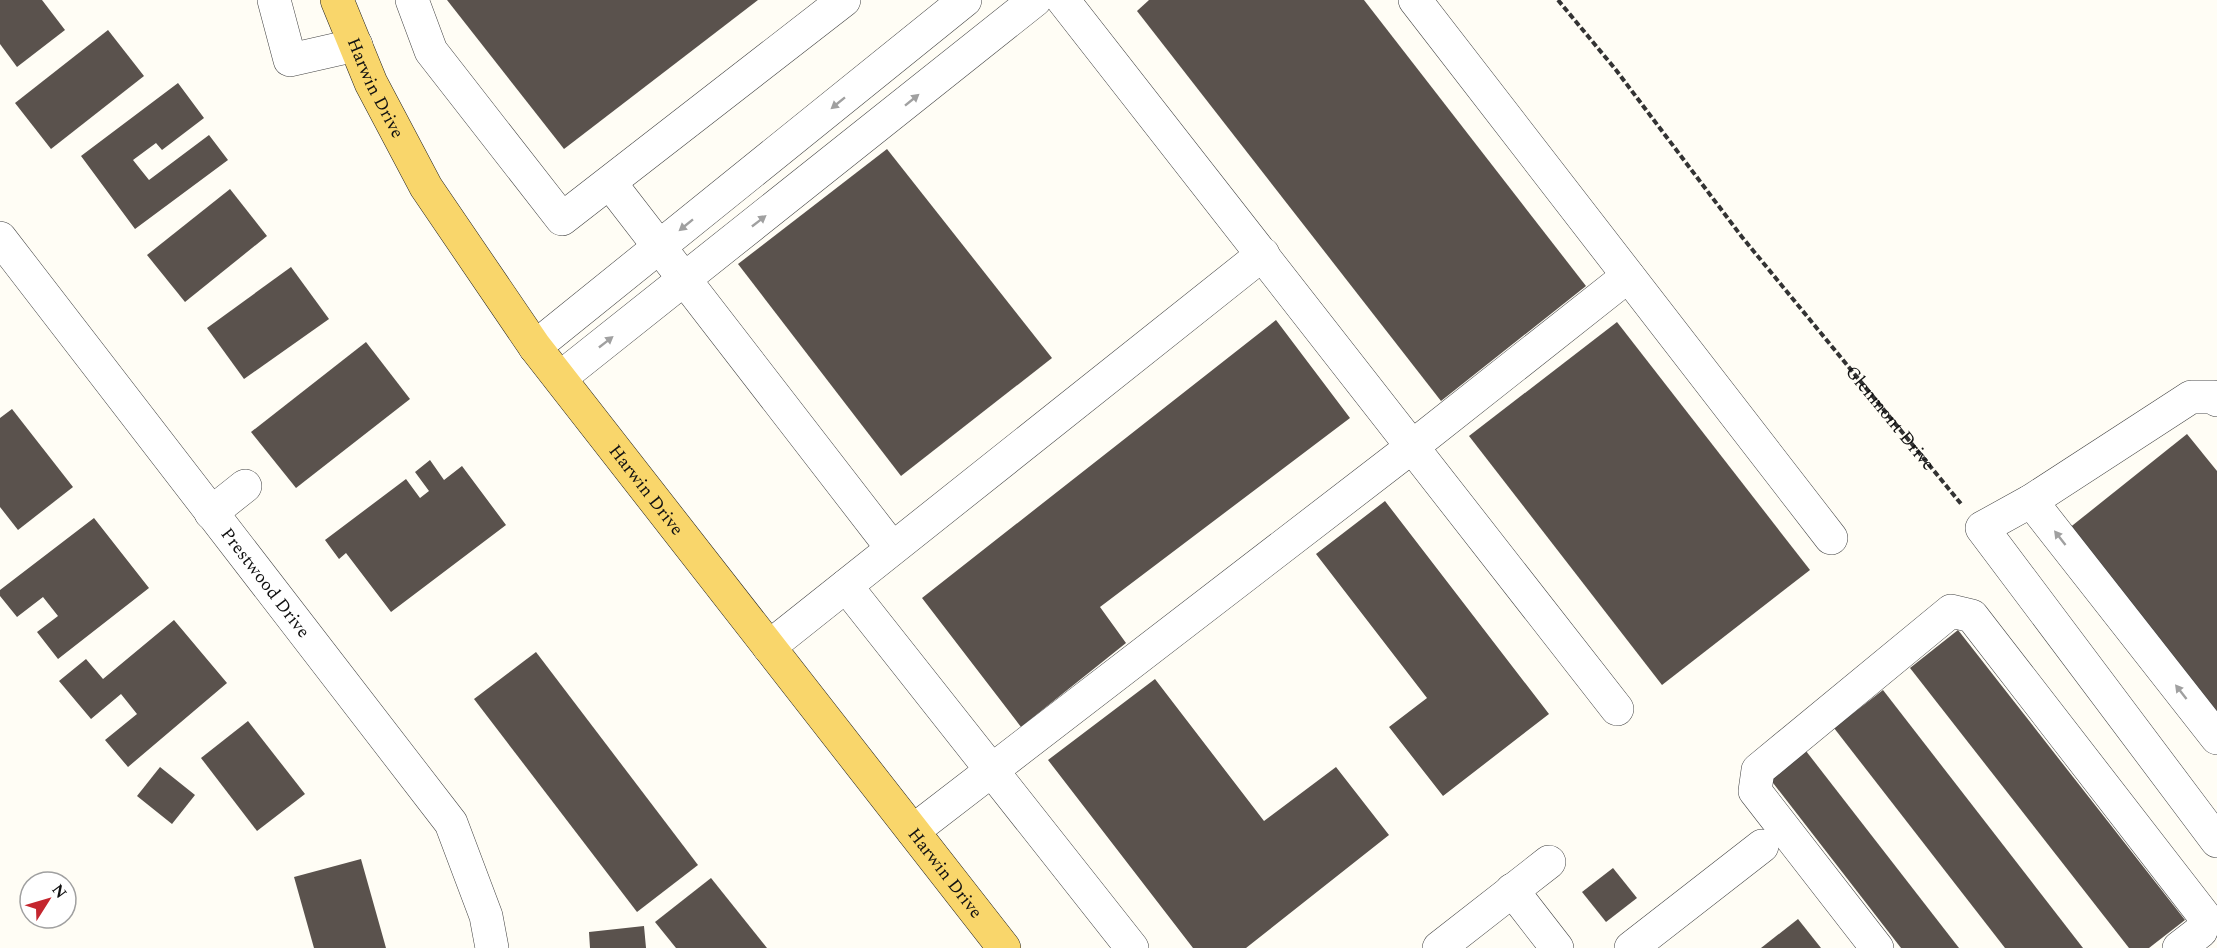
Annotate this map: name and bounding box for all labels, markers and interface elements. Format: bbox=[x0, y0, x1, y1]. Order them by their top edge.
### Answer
street label: Harwin Drive bbox=[340, 34, 411, 143]
one-way arrow bbox=[904, 94, 919, 106]
one-way arrow bbox=[830, 96, 846, 109]
one-way arrow bbox=[751, 215, 767, 228]
one-way arrow bbox=[678, 218, 694, 231]
one-way arrow bbox=[598, 336, 613, 348]
street label: Glenmont Drive bbox=[1839, 360, 1941, 477]
street label: Harwin Drive bbox=[602, 439, 690, 541]
street label: Prestwood Drive bbox=[214, 522, 317, 644]
one-way arrow bbox=[2055, 531, 2067, 546]
one-way arrow bbox=[2175, 684, 2187, 699]
street label: Harwin Drive bbox=[901, 822, 989, 924]
north arrow bbox=[18, 870, 78, 930]
text: N bbox=[46, 879, 73, 904]

